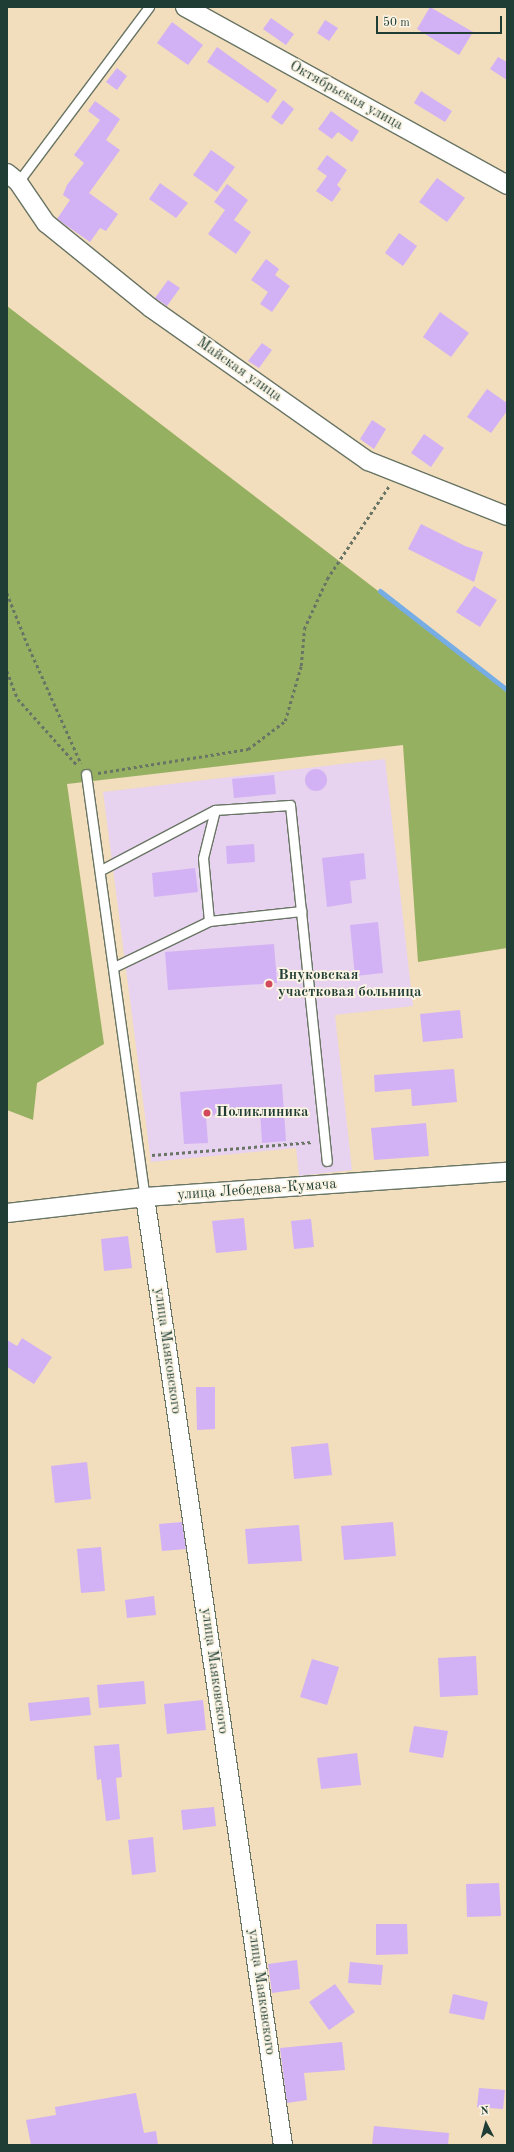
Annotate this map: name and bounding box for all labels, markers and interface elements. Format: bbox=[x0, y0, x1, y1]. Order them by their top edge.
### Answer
scale bar bbox=[378, 8, 504, 34]
text: 50 m bbox=[383, 17, 410, 29]
street label: Октябрьская улица bbox=[286, 57, 406, 135]
street label: Майская улица bbox=[193, 334, 285, 406]
place label: Внуковская участковая больница bbox=[278, 966, 422, 1001]
marker: Внуковская участковая больница bbox=[263, 978, 275, 990]
place label: Поликлиника bbox=[216, 1104, 309, 1122]
marker: Поликлиника bbox=[201, 1107, 213, 1119]
street label: улица Лебедева-Кумача bbox=[177, 1175, 337, 1205]
street label: улица Маяковского bbox=[149, 1287, 185, 1415]
street label: улица Маяковского bbox=[196, 1607, 232, 1735]
street label: улица Маяковского bbox=[243, 1928, 279, 2056]
north arrow bbox=[466, 2104, 506, 2144]
text: N bbox=[480, 2106, 489, 2117]

